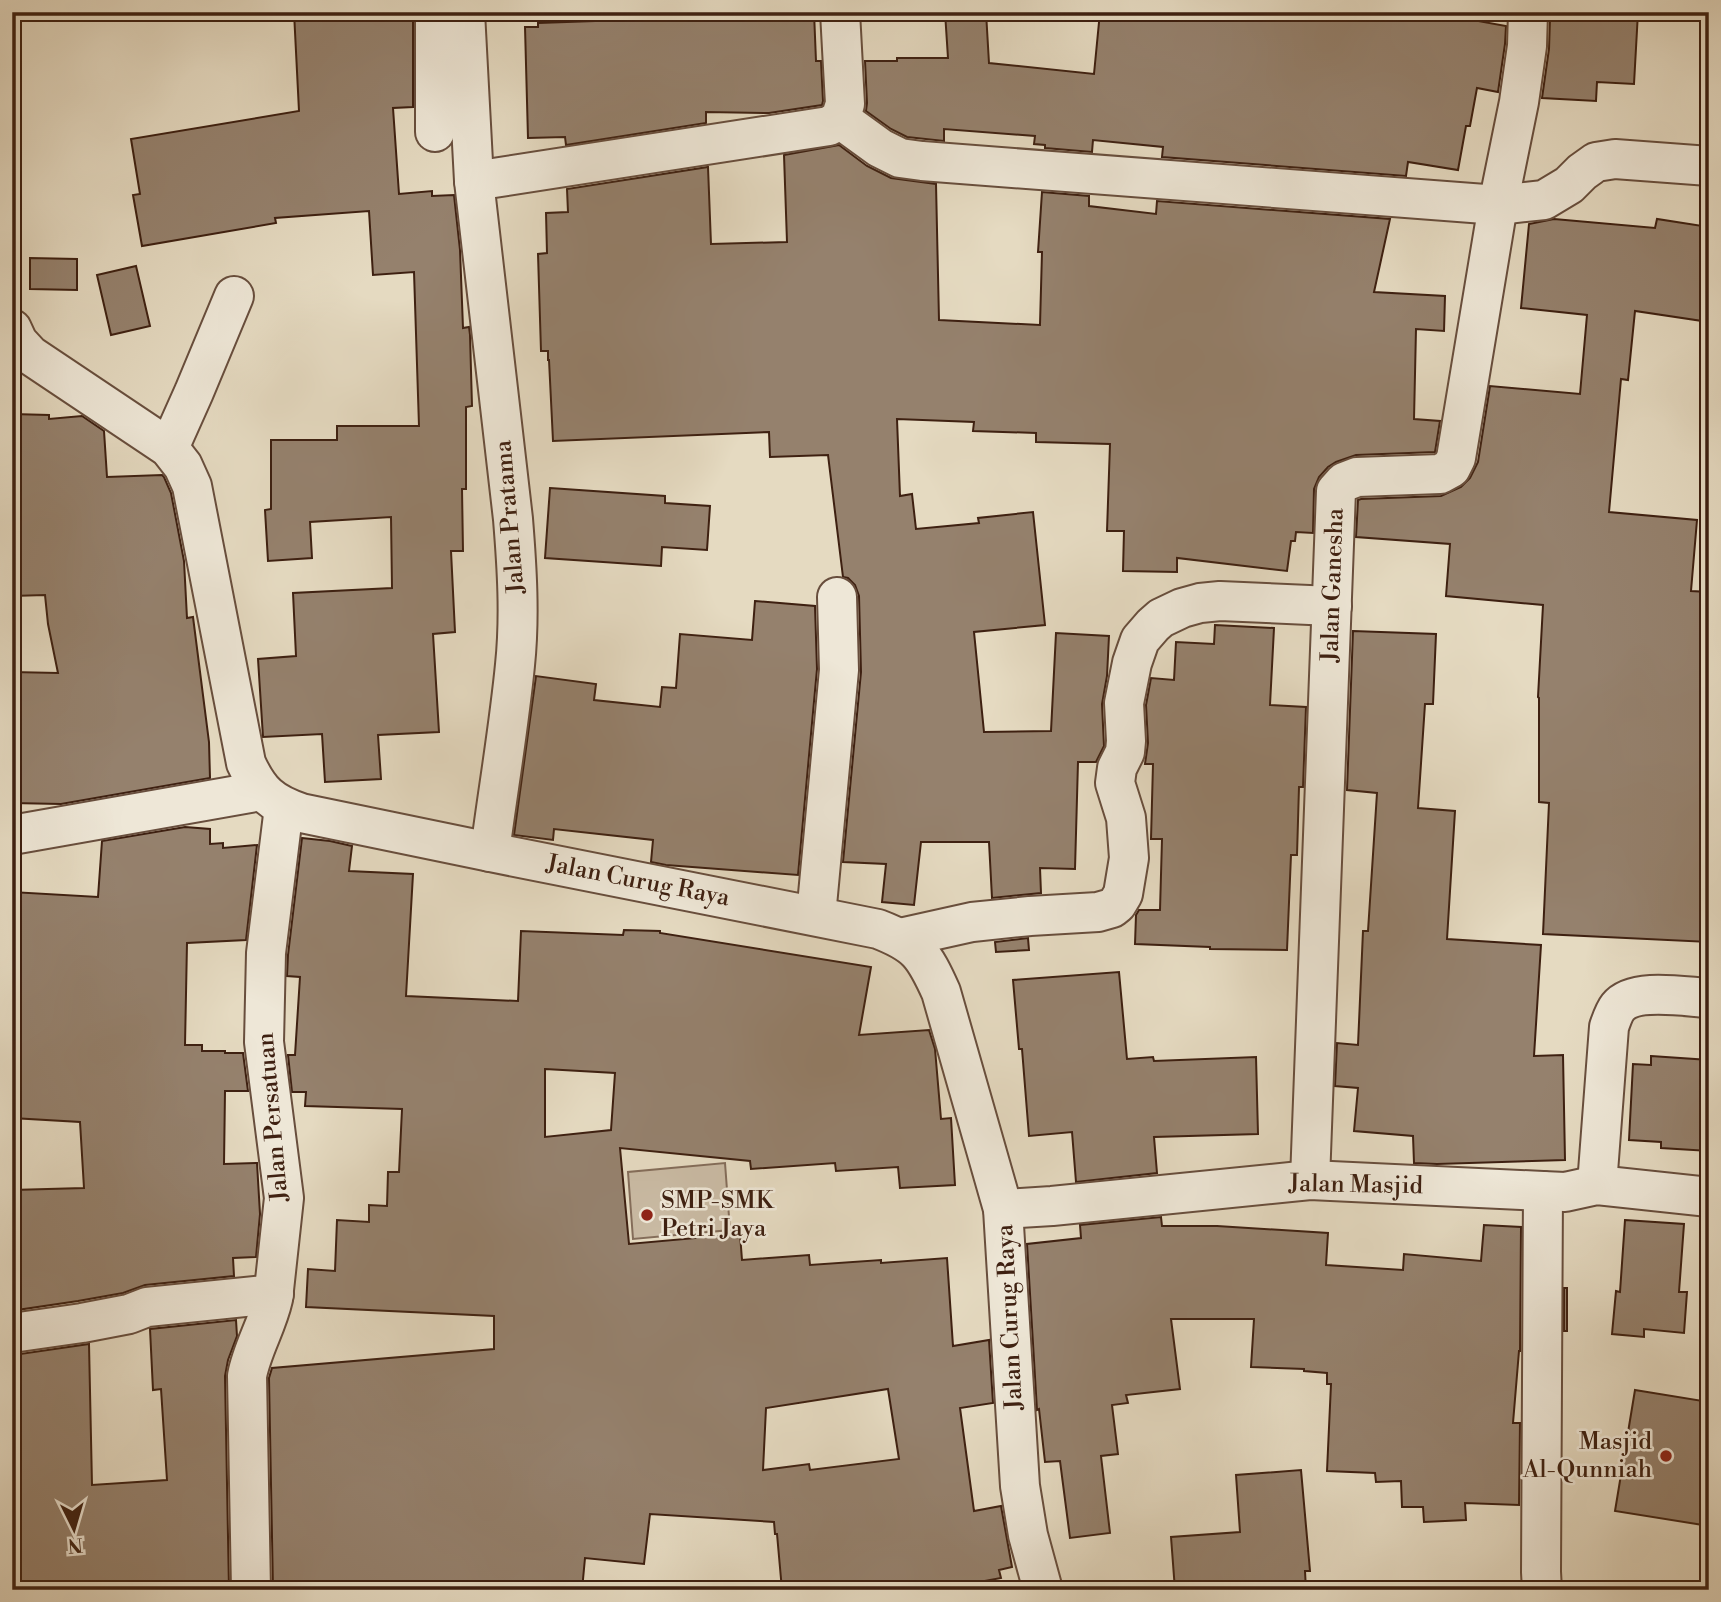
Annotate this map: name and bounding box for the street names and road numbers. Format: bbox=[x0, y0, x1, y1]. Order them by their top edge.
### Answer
street label: Jalan Pratama bbox=[488, 438, 532, 596]
street label: Jalan Ganesha bbox=[1315, 507, 1351, 663]
street label: Jalan Curug Raya bbox=[543, 848, 733, 914]
street label: Jalan Persatuan bbox=[251, 1031, 295, 1204]
street label: Jalan Masjid bbox=[1288, 1169, 1424, 1201]
street label: Jalan Curug Raya bbox=[990, 1223, 1030, 1412]

